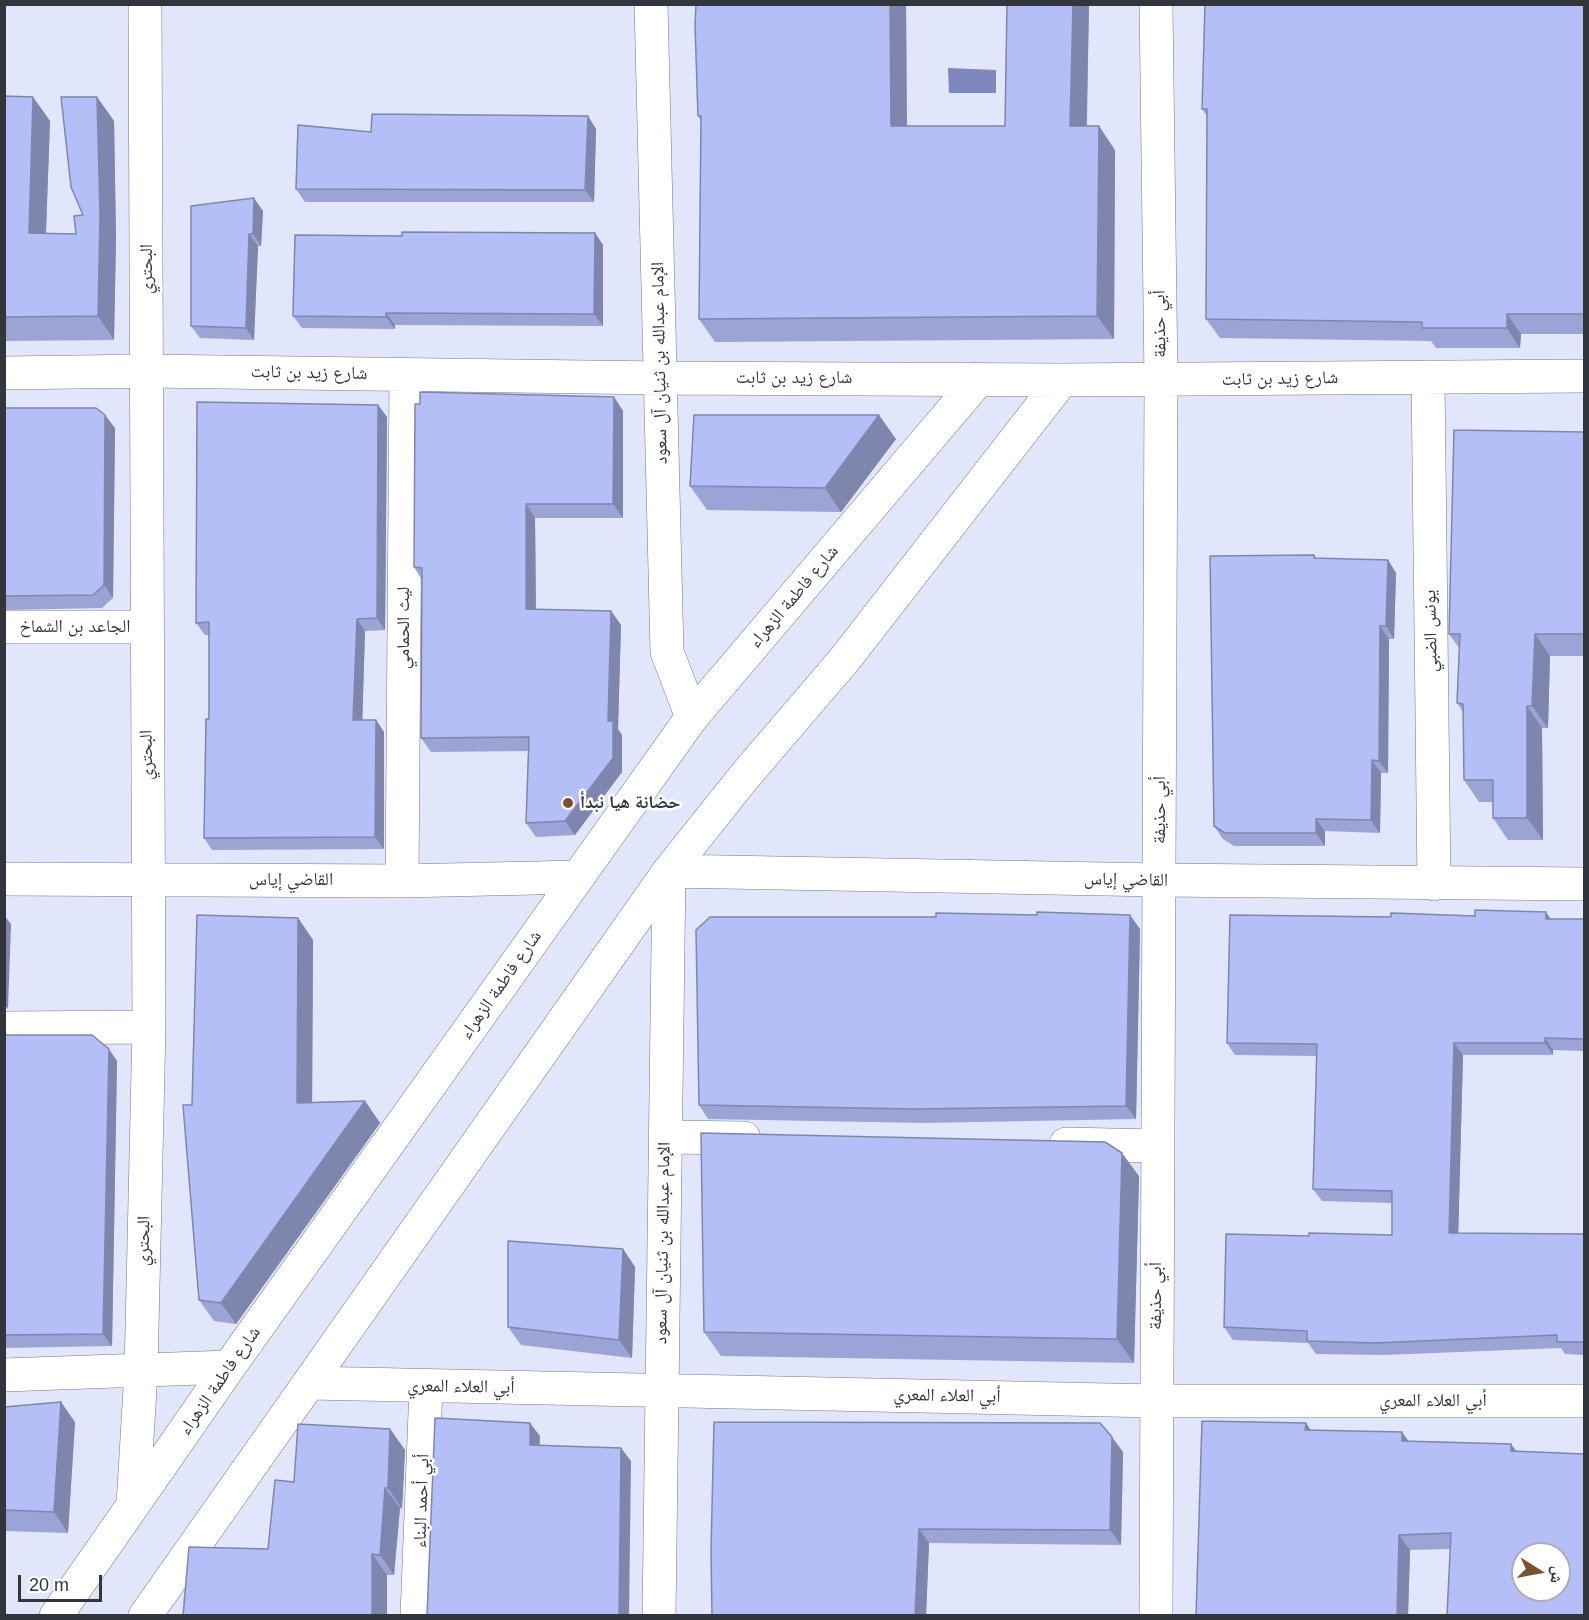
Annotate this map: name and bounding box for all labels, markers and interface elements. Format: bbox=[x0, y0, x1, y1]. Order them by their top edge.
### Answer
street label: البحتري bbox=[136, 244, 158, 294]
street label: الإمام عبدالله بن ثنيان آل سعود bbox=[647, 262, 673, 464]
street label: أبي حذيفة bbox=[1149, 290, 1171, 358]
street label: شارع زيد بن ثابت bbox=[250, 361, 368, 385]
street label: شارع زيد بن ثابت bbox=[736, 367, 852, 389]
street label: شارع زيد بن ثابت bbox=[1221, 367, 1339, 391]
street label: شارع فاطمة الزهراء bbox=[745, 541, 843, 653]
street label: ليث الحمامي bbox=[393, 587, 415, 669]
street label: يونس الضبي bbox=[1419, 590, 1443, 672]
street label: الجاعد بن الشماخ bbox=[19, 616, 131, 638]
street label: البحتري bbox=[136, 730, 158, 780]
street label: أبي حذيفة bbox=[1149, 776, 1171, 844]
place label: حضانة هيا نبدأ bbox=[580, 792, 680, 814]
marker: حضانة هيا نبدأ bbox=[561, 796, 575, 810]
street label: القاضي إياس bbox=[1084, 868, 1168, 892]
street label: القاضي إياس bbox=[249, 869, 333, 891]
street label: شارع فاطمة الزهراء bbox=[456, 926, 546, 1044]
street label: الإمام عبدالله بن ثنيان آل سعود bbox=[650, 1142, 676, 1344]
street label: البحتري bbox=[133, 1216, 155, 1266]
street label: أبي حذيفة bbox=[1145, 1262, 1167, 1330]
street label: شارع فاطمة الزهراء bbox=[175, 1322, 265, 1440]
street label: أبي العلاء المعري bbox=[407, 1375, 515, 1399]
street label: أبي العلاء المعري bbox=[893, 1384, 1001, 1408]
street label: أبي العلاء المعري bbox=[1379, 1390, 1487, 1412]
street label: أبي أحمد البناء bbox=[410, 1453, 434, 1549]
north arrow bbox=[1511, 1542, 1571, 1602]
scale bar bbox=[21, 1563, 105, 1601]
text: ش bbox=[1547, 1565, 1567, 1585]
text: 20 m bbox=[29, 1575, 69, 1595]

